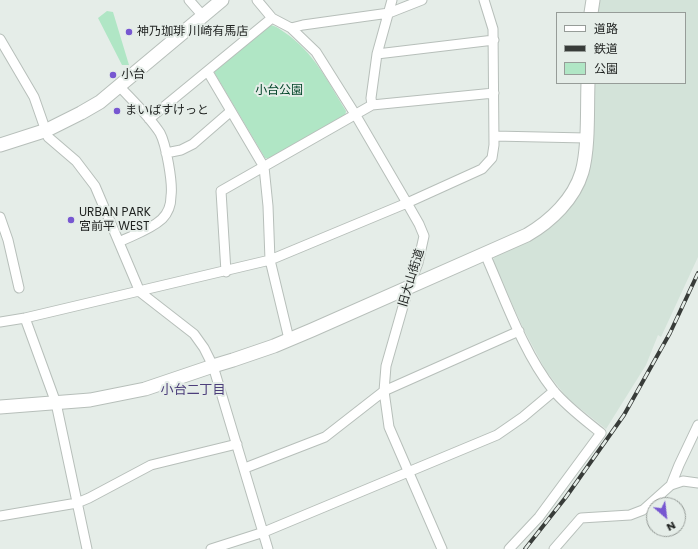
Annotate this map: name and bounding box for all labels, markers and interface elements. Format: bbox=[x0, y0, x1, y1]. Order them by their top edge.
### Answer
legend bbox=[556, 12, 686, 84]
text: 道路 bbox=[594, 20, 618, 37]
place label: 神乃珈琲 川崎有馬店 bbox=[137, 25, 248, 39]
marker: 神乃珈琲 川崎有馬店 bbox=[124, 27, 134, 37]
text: 鉄道 bbox=[594, 40, 618, 57]
text: 公園 bbox=[594, 60, 618, 77]
place label: 小台 bbox=[121, 68, 145, 82]
marker: 小台 bbox=[108, 70, 118, 80]
park label: 小台公園 bbox=[255, 84, 303, 98]
place label: まいばすけっと bbox=[125, 104, 209, 118]
marker: まいばすけっと bbox=[112, 106, 122, 116]
place label: URBAN PARK 宮前平 WEST bbox=[79, 206, 151, 234]
marker: URBAN PARK 宮前平 WEST bbox=[66, 215, 76, 225]
street label: 旧大山街道 bbox=[396, 247, 428, 309]
district label: 小台二丁目 bbox=[161, 383, 225, 399]
north arrow bbox=[646, 497, 686, 537]
text: N bbox=[664, 518, 679, 536]

